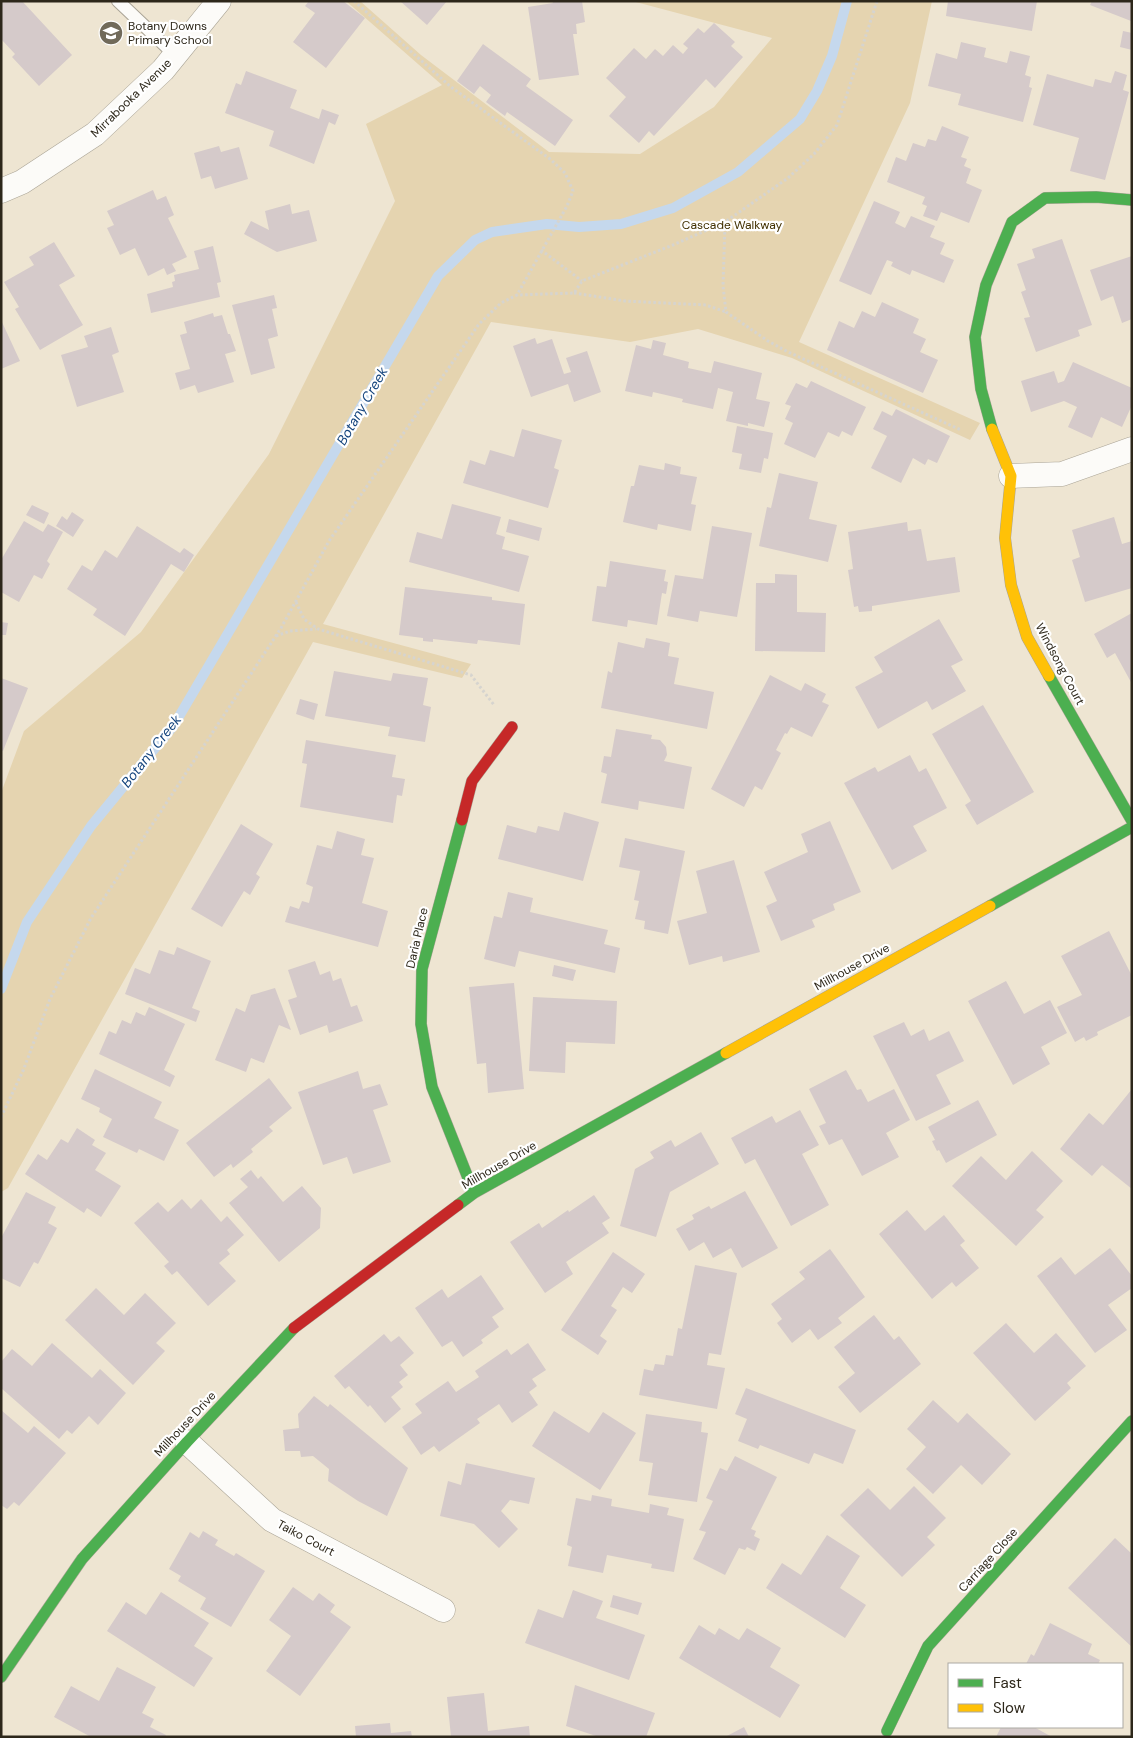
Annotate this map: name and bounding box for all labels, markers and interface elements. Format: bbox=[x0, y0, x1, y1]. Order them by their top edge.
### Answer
place label: Botany Downs Primary School bbox=[128, 18, 211, 48]
school or university icon: Botany Downs Primary School bbox=[98, 20, 124, 46]
street label: Mirrabooka Avenue bbox=[87, 55, 175, 141]
park label: Cascade Walkway bbox=[682, 217, 782, 233]
water label: Botany Creek bbox=[332, 363, 392, 448]
street label: Windsong Court bbox=[1032, 620, 1088, 708]
water label: Botany Creek bbox=[117, 710, 186, 791]
street label: Daria Place bbox=[402, 906, 432, 970]
street label: Millhouse Drive bbox=[812, 940, 893, 994]
street label: Millhouse Drive bbox=[459, 1137, 539, 1193]
street label: Millhouse Drive bbox=[151, 1388, 220, 1460]
street label: Taiko Court bbox=[274, 1516, 338, 1560]
street label: Carriage Close bbox=[955, 1524, 1021, 1595]
legend bbox=[948, 1663, 1123, 1728]
text: Fast bbox=[993, 1673, 1022, 1693]
text: Slow bbox=[993, 1698, 1026, 1718]

